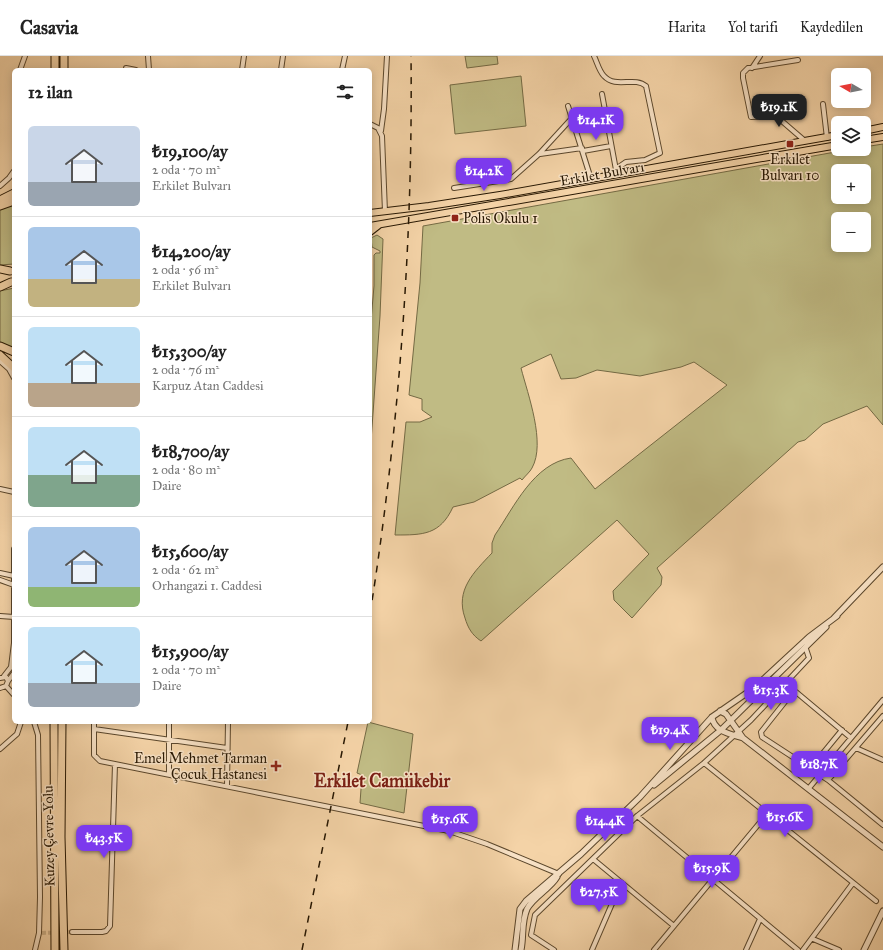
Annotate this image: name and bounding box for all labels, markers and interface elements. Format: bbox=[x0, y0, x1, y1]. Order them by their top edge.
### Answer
text: Casavia bbox=[20, 16, 78, 39]
text: Harita bbox=[668, 19, 706, 36]
text: Yol tarifi bbox=[728, 19, 778, 36]
text: Kaydedilen bbox=[800, 19, 863, 36]
north arrow bbox=[831, 68, 871, 108]
map controls bbox=[831, 68, 871, 252]
icon: filters bbox=[334, 81, 356, 103]
text: 12 ilan bbox=[28, 82, 72, 103]
pin: ₺19.1K bbox=[746, 94, 812, 128]
text: ₺19.1K bbox=[761, 99, 797, 115]
pin: ₺14.1K bbox=[563, 107, 629, 141]
text: ₺14.1K bbox=[577, 112, 615, 128]
button: layers bbox=[831, 116, 871, 156]
marker: Erkilet Bulvarı 10 bbox=[785, 139, 795, 149]
text: ₺19,100/ay bbox=[152, 141, 228, 162]
icon: home bbox=[60, 142, 108, 190]
place label: Erkilet Bulvarı 10 bbox=[761, 151, 819, 184]
pin: ₺14.2K bbox=[451, 158, 517, 192]
street label: Erkilet Bulvarı bbox=[559, 158, 646, 190]
text: 2 oda · 70 m² bbox=[152, 162, 220, 178]
text: ₺14.2K bbox=[465, 163, 503, 179]
button: + bbox=[831, 164, 871, 204]
text: Erkilet Bulvarı bbox=[152, 178, 231, 194]
place label: Polis Okulu 1 bbox=[463, 210, 538, 227]
button: − bbox=[831, 212, 871, 252]
marker: Polis Okulu 1 bbox=[450, 213, 460, 223]
text: ₺14,200/ay bbox=[152, 241, 230, 262]
icon: home bbox=[60, 243, 108, 291]
text: 2 oda · 56 m² bbox=[152, 262, 219, 278]
text: Erkilet Bulvarı bbox=[152, 278, 231, 294]
text: ₺15,300/ay bbox=[152, 341, 226, 362]
icon: home bbox=[60, 343, 108, 391]
text: 2 oda · 76 m² bbox=[152, 362, 219, 378]
text: Karpuz Atan Caddesi bbox=[152, 378, 264, 394]
text: ₺18,700/ay bbox=[152, 441, 229, 462]
icon: home bbox=[60, 443, 108, 491]
text: 2 oda · 80 m² bbox=[152, 462, 220, 478]
text: Daire bbox=[152, 478, 182, 494]
text: ₺15,600/ay bbox=[152, 541, 228, 562]
icon: home bbox=[60, 543, 108, 591]
text: 2 oda · 62 m² bbox=[152, 562, 219, 578]
text: Orhangazi 1. Caddesi bbox=[152, 578, 262, 594]
text: ₺15,900/ay bbox=[152, 641, 229, 662]
icon: home bbox=[60, 643, 108, 691]
text: 2 oda · 70 m² bbox=[152, 662, 220, 678]
pin: ₺15.3K bbox=[738, 677, 804, 711]
text: Daire bbox=[152, 678, 182, 694]
text: ₺15.3K bbox=[753, 682, 789, 698]
pin: ₺19.4K bbox=[637, 717, 703, 751]
text: ₺19.4K bbox=[651, 722, 689, 738]
place label: Emel Mehmet Tarman Çocuk Hastanesi bbox=[134, 750, 267, 783]
pin: ₺18.7K bbox=[786, 751, 852, 785]
text: ₺18.7K bbox=[800, 756, 838, 772]
marker: Emel Mehmet Tarman Çocuk Hastanesi bbox=[270, 760, 282, 772]
district label: Erkilet Camiikebir bbox=[314, 770, 451, 792]
street label: Kuzey Çevre Yolu bbox=[40, 785, 58, 887]
pin: ₺15.6K bbox=[752, 804, 818, 838]
pin: ₺15.6K bbox=[417, 806, 483, 840]
pin: ₺14.4K bbox=[572, 808, 638, 842]
text: ₺15.6K bbox=[767, 809, 803, 825]
text: ₺15.6K bbox=[432, 811, 468, 827]
text: ₺14.4K bbox=[585, 813, 625, 829]
pin: ₺43.5K bbox=[71, 825, 137, 859]
text: ₺43.5K bbox=[85, 830, 123, 846]
pin: ₺15.9K bbox=[679, 855, 745, 889]
text: ₺15.9K bbox=[693, 860, 731, 876]
pin: ₺27.5K bbox=[566, 879, 632, 913]
text: ₺27.5K bbox=[580, 884, 618, 900]

